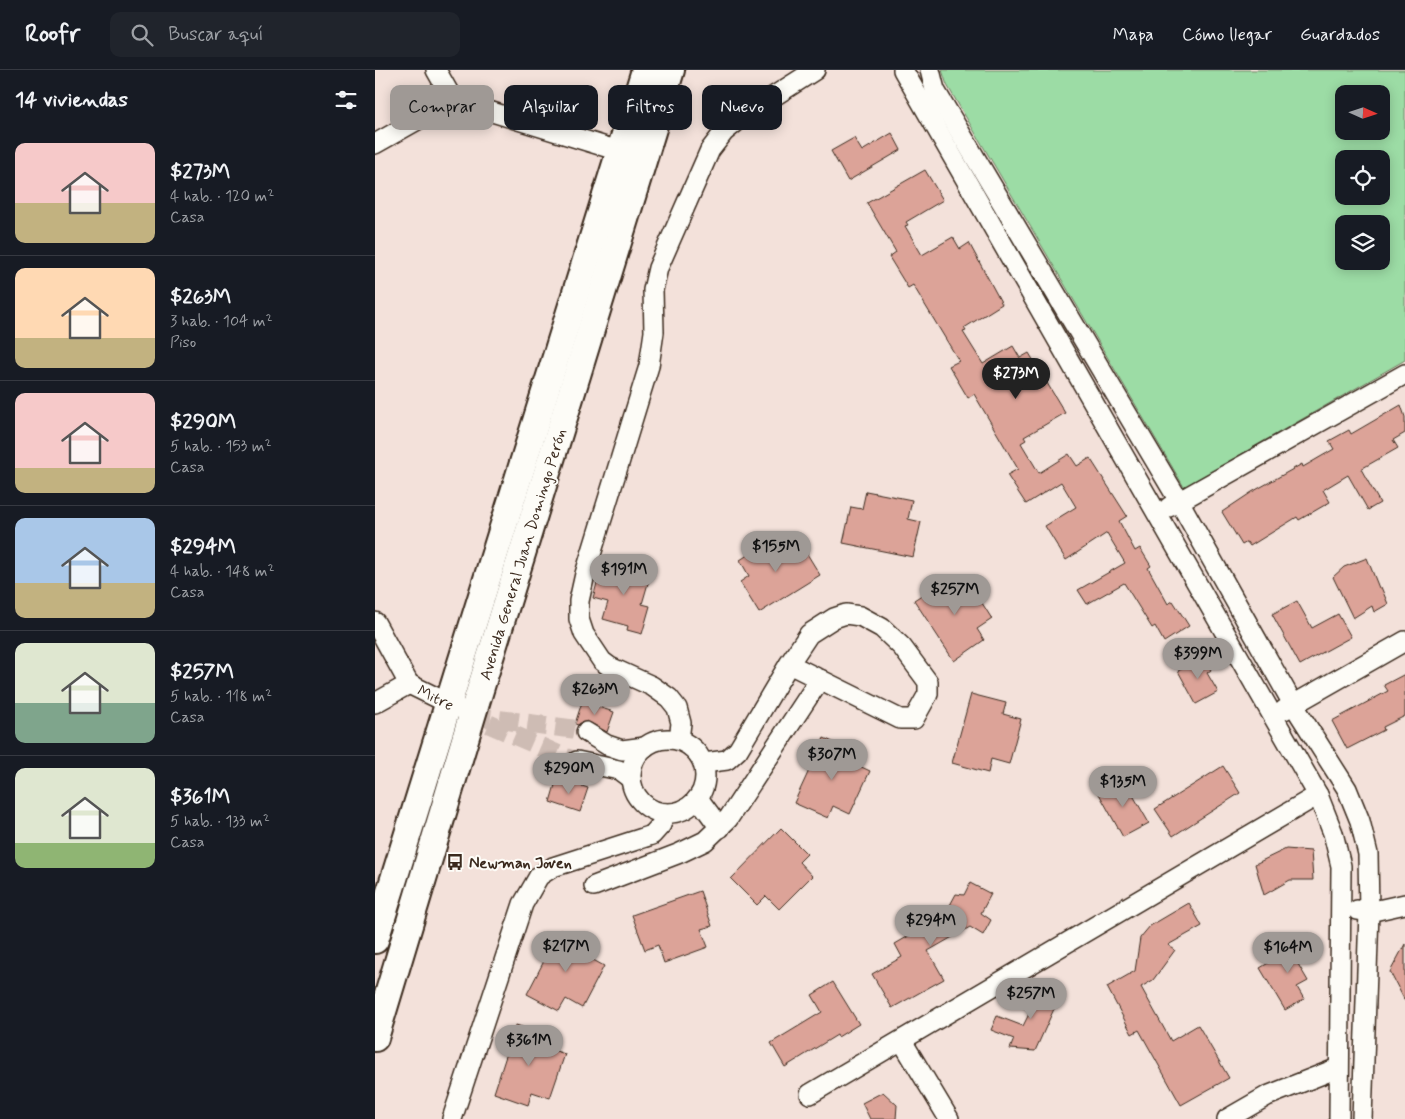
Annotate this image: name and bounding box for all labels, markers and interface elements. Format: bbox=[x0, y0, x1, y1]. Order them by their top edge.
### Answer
search box bbox=[110, 12, 460, 57]
text: Roofr bbox=[25, 19, 80, 50]
icon: search bbox=[128, 21, 156, 49]
text: Buscar aquí bbox=[168, 22, 264, 47]
text: Mapa bbox=[1113, 23, 1154, 47]
text: Cómo llegar bbox=[1182, 23, 1272, 47]
text: Guardados bbox=[1300, 23, 1380, 47]
chip: Comprar bbox=[390, 85, 494, 130]
chip: Alquilar bbox=[504, 85, 598, 130]
chip: Filtros bbox=[608, 85, 692, 130]
chip: Nuevo bbox=[702, 85, 782, 130]
north arrow bbox=[1335, 85, 1390, 140]
map controls bbox=[1335, 85, 1390, 270]
text: 14 viviendas bbox=[15, 86, 128, 114]
icon: filters bbox=[332, 86, 360, 114]
button: locate bbox=[1335, 150, 1390, 205]
text: $273M bbox=[170, 158, 230, 186]
icon: home bbox=[55, 163, 115, 223]
text: 4 hab. · 120 m² bbox=[170, 186, 274, 207]
text: Casa bbox=[170, 207, 205, 228]
button: layers bbox=[1335, 215, 1390, 270]
text: $263M bbox=[170, 283, 231, 311]
icon: home bbox=[55, 288, 115, 348]
text: 3 hab. · 104 m² bbox=[170, 311, 273, 332]
text: Piso bbox=[170, 332, 196, 353]
pin: $273M bbox=[981, 358, 1051, 400]
text: $273M bbox=[993, 363, 1039, 384]
text: $290M bbox=[170, 408, 236, 436]
icon: home bbox=[55, 413, 115, 473]
street label: Avenida General Juan Domingo Perón bbox=[475, 426, 572, 683]
text: 5 hab. · 153 m² bbox=[170, 436, 272, 457]
text: Casa bbox=[170, 457, 205, 478]
pin: $155M bbox=[741, 530, 811, 573]
text: $294M bbox=[170, 533, 236, 561]
text: $155M bbox=[752, 536, 800, 557]
icon: home bbox=[55, 538, 115, 598]
pin: $191M bbox=[589, 554, 659, 596]
text: $191M bbox=[601, 559, 647, 580]
text: 4 hab. · 148 m² bbox=[170, 561, 275, 582]
pin: $257M bbox=[920, 574, 990, 616]
text: $257M bbox=[931, 579, 979, 600]
text: Casa bbox=[170, 582, 205, 603]
pin: $399M bbox=[1163, 638, 1233, 680]
text: $399M bbox=[1174, 643, 1222, 664]
text: $257M bbox=[170, 658, 234, 686]
icon: home bbox=[55, 663, 115, 723]
pin: $263M bbox=[560, 674, 630, 716]
text: $263M bbox=[572, 679, 618, 700]
street label: Mitre bbox=[414, 681, 457, 716]
text: 5 hab. · 118 m² bbox=[170, 686, 272, 707]
text: Casa bbox=[170, 707, 205, 728]
pin: $307M bbox=[797, 738, 867, 781]
text: $307M bbox=[808, 744, 856, 765]
pin: $290M bbox=[534, 752, 604, 795]
text: $290M bbox=[544, 758, 594, 779]
pin: $135M bbox=[1088, 766, 1158, 808]
text: $135M bbox=[1100, 771, 1146, 792]
text: $361M bbox=[170, 783, 230, 811]
icon: home bbox=[55, 788, 115, 848]
text: 5 hab. · 133 m² bbox=[170, 811, 270, 832]
text: Casa bbox=[170, 832, 205, 853]
bus stop icon: Newman Joven bbox=[445, 852, 465, 872]
place label: Newman Joven bbox=[469, 853, 572, 874]
pin: $294M bbox=[896, 904, 966, 947]
text: $294M bbox=[906, 910, 956, 931]
pin: $217M bbox=[531, 930, 601, 973]
pin: $164M bbox=[1253, 932, 1323, 974]
text: $217M bbox=[542, 936, 590, 957]
text: $164M bbox=[1264, 937, 1312, 958]
pin: $257M bbox=[996, 978, 1066, 1020]
text: $257M bbox=[1007, 983, 1055, 1004]
pin: $361M bbox=[494, 1024, 564, 1067]
text: $361M bbox=[506, 1030, 552, 1051]

